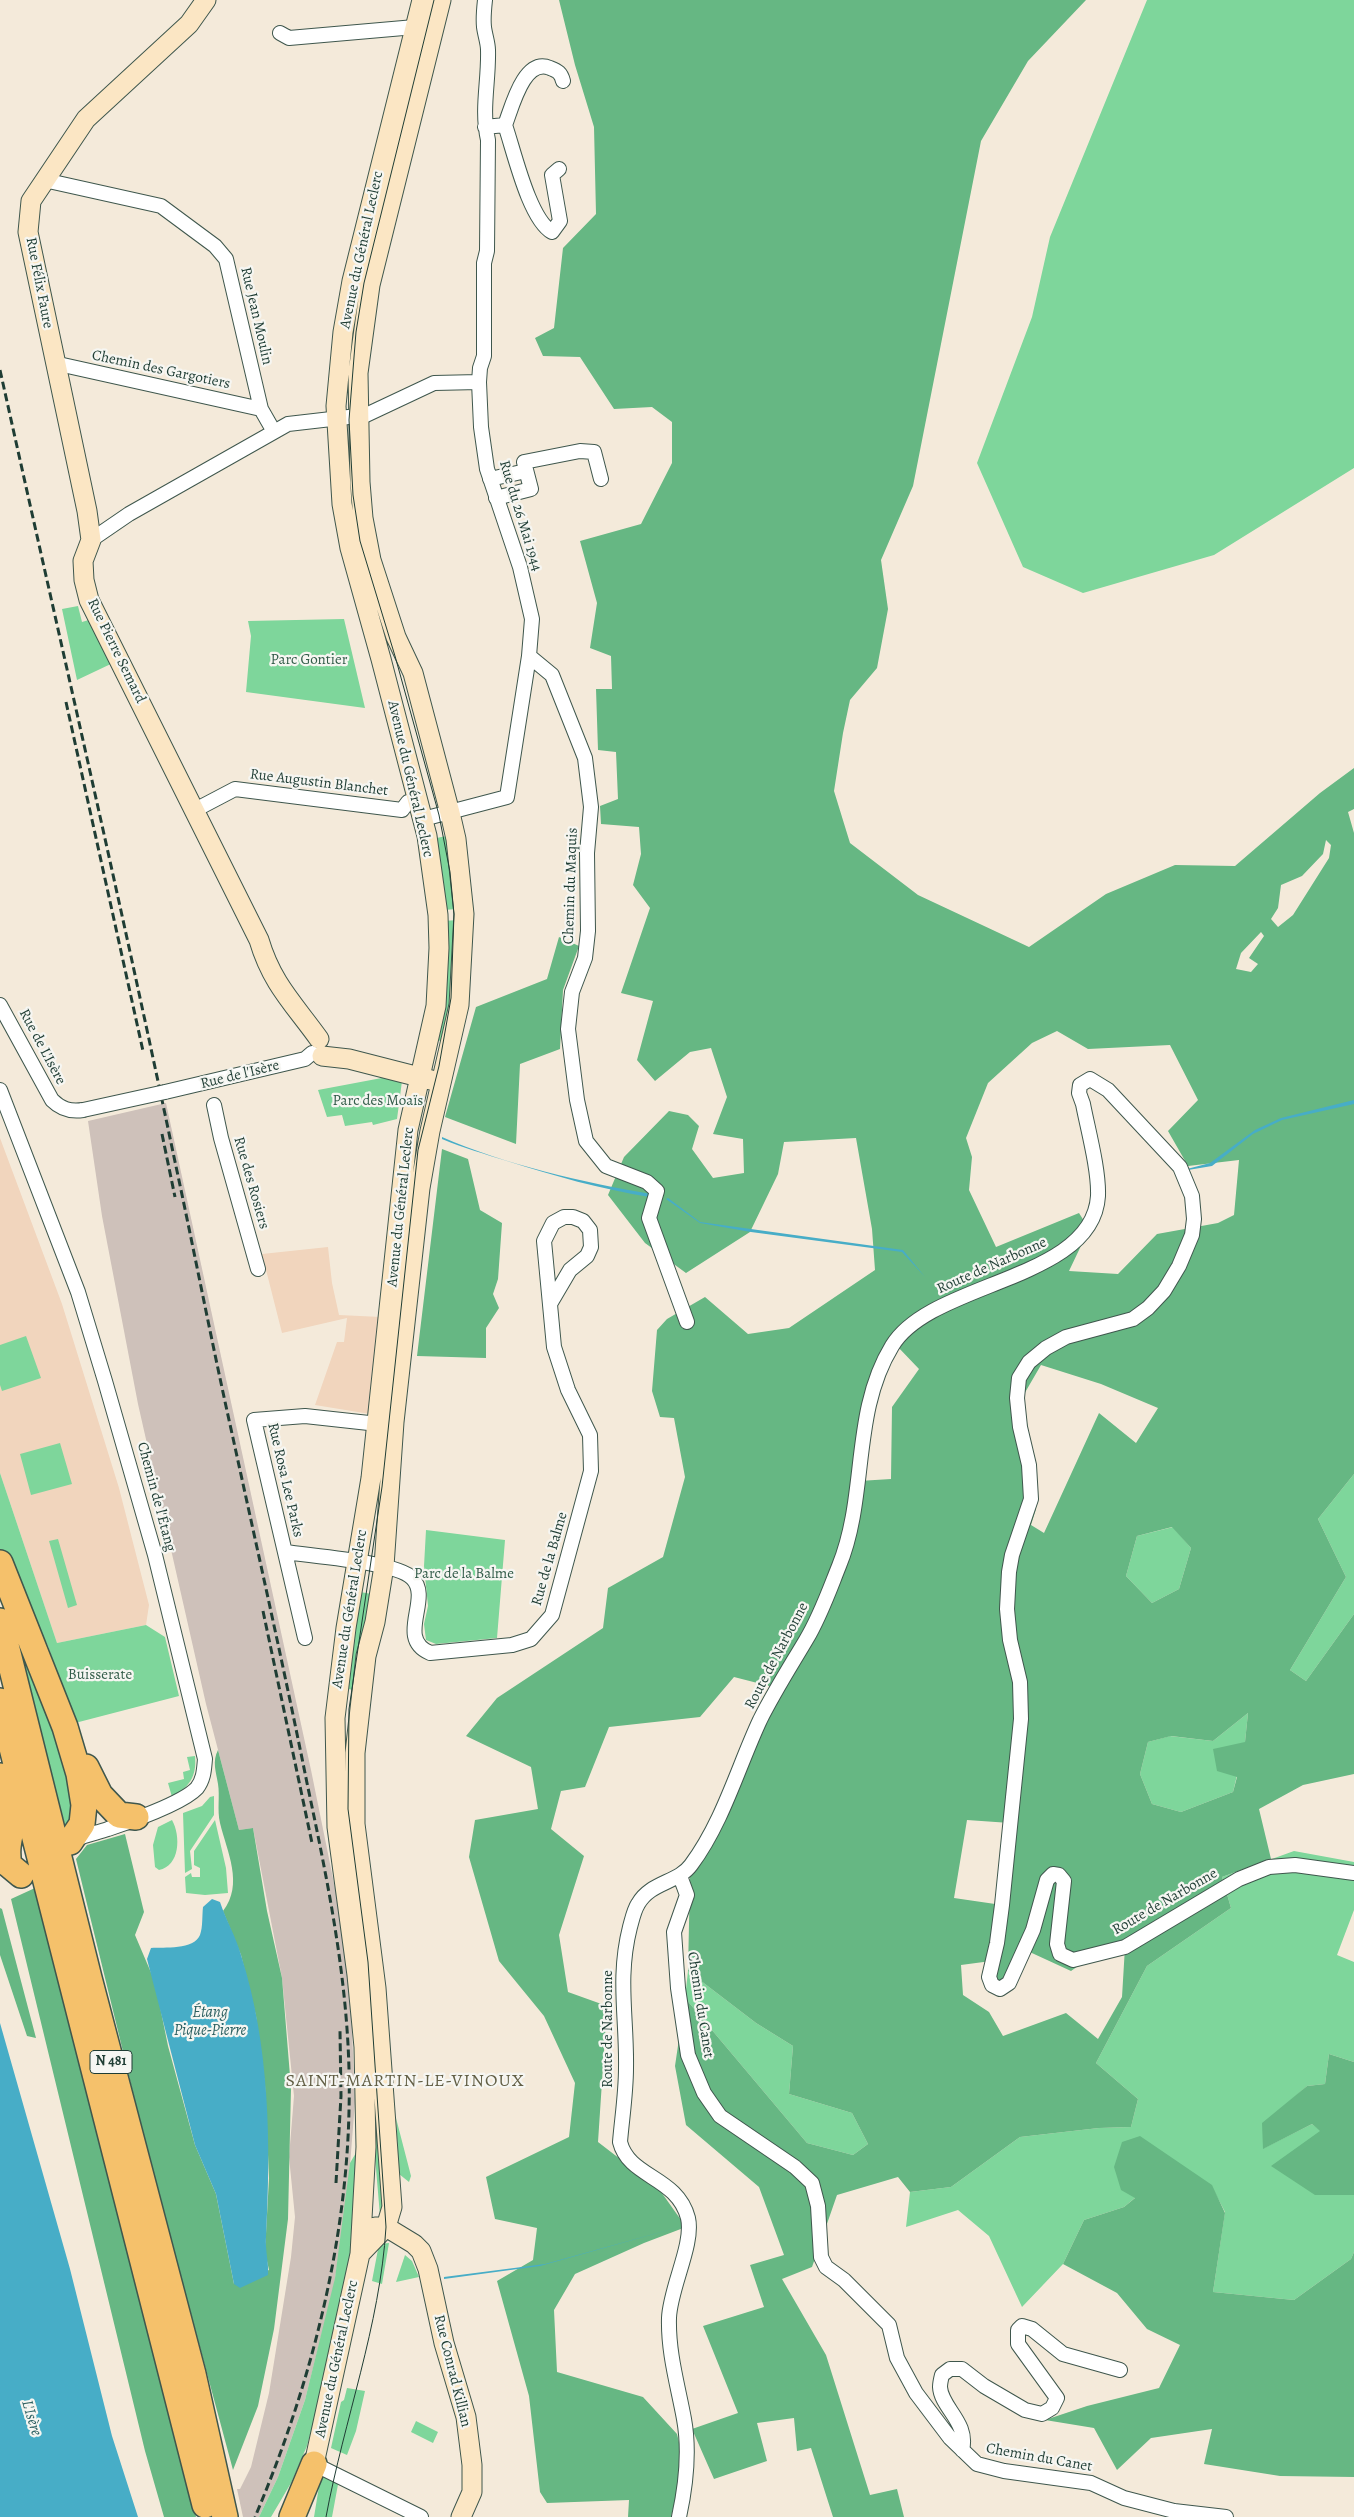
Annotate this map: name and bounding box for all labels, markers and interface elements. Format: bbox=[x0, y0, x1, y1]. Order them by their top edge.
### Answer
street label: Avenue du Général Leclerc bbox=[337, 170, 387, 330]
street label: Rue Félix Faure bbox=[21, 236, 57, 330]
street label: Rue Jean Moulin bbox=[236, 265, 276, 367]
street label: Chemin des Gargotiers bbox=[90, 347, 232, 393]
street label: Rue du 26 Mai 1944 bbox=[495, 458, 545, 574]
street label: Rue Pierre Semard bbox=[83, 596, 149, 706]
park label: Parc Gontier bbox=[271, 651, 347, 669]
street label: Avenue du Général Leclerc bbox=[383, 699, 437, 859]
street label: Rue Augustin Blanchet bbox=[249, 766, 389, 800]
street label: Chemin du Maquis bbox=[560, 827, 582, 945]
street label: Rue de L'Isère bbox=[15, 1006, 69, 1088]
street label: Rue de l'Isère bbox=[199, 1057, 281, 1093]
park label: Parc des Moaïs bbox=[333, 1092, 423, 1110]
street label: Avenue du Général Leclerc bbox=[384, 1126, 418, 1288]
street label: Rue des Rosiers bbox=[229, 1135, 273, 1231]
street label: Route de Narbonne bbox=[934, 1234, 1050, 1298]
street label: Rue Rosa Lee Parks bbox=[263, 1421, 307, 1539]
street label: Chemin de l'Étang bbox=[133, 1440, 179, 1554]
street label: Rue de la Balme bbox=[528, 1510, 572, 1608]
street label: Avenue du Général Leclerc bbox=[329, 1528, 371, 1690]
park label: Parc de la Balme bbox=[414, 1565, 514, 1583]
street label: Route de Narbonne bbox=[741, 1600, 813, 1712]
park label: Buisserate bbox=[68, 1666, 132, 1684]
street label: Route de Narbonne bbox=[1109, 1865, 1221, 1939]
street label: Chemin du Canet bbox=[683, 1951, 717, 2059]
street label: Route de Narbonne bbox=[599, 1970, 617, 2088]
water label: Étang Pique-Pierre bbox=[174, 2003, 246, 2041]
road number: N 481 bbox=[90, 2050, 132, 2074]
district label: SAINT-MARTIN-LE-VINOUX bbox=[283, 2071, 527, 2093]
street label: Avenue du Général Leclerc bbox=[312, 2279, 362, 2439]
street label: Rue Conrad Killian bbox=[429, 2313, 475, 2429]
water label: L'Isère bbox=[16, 2398, 46, 2438]
street label: Chemin du Canet bbox=[985, 2440, 1093, 2476]

